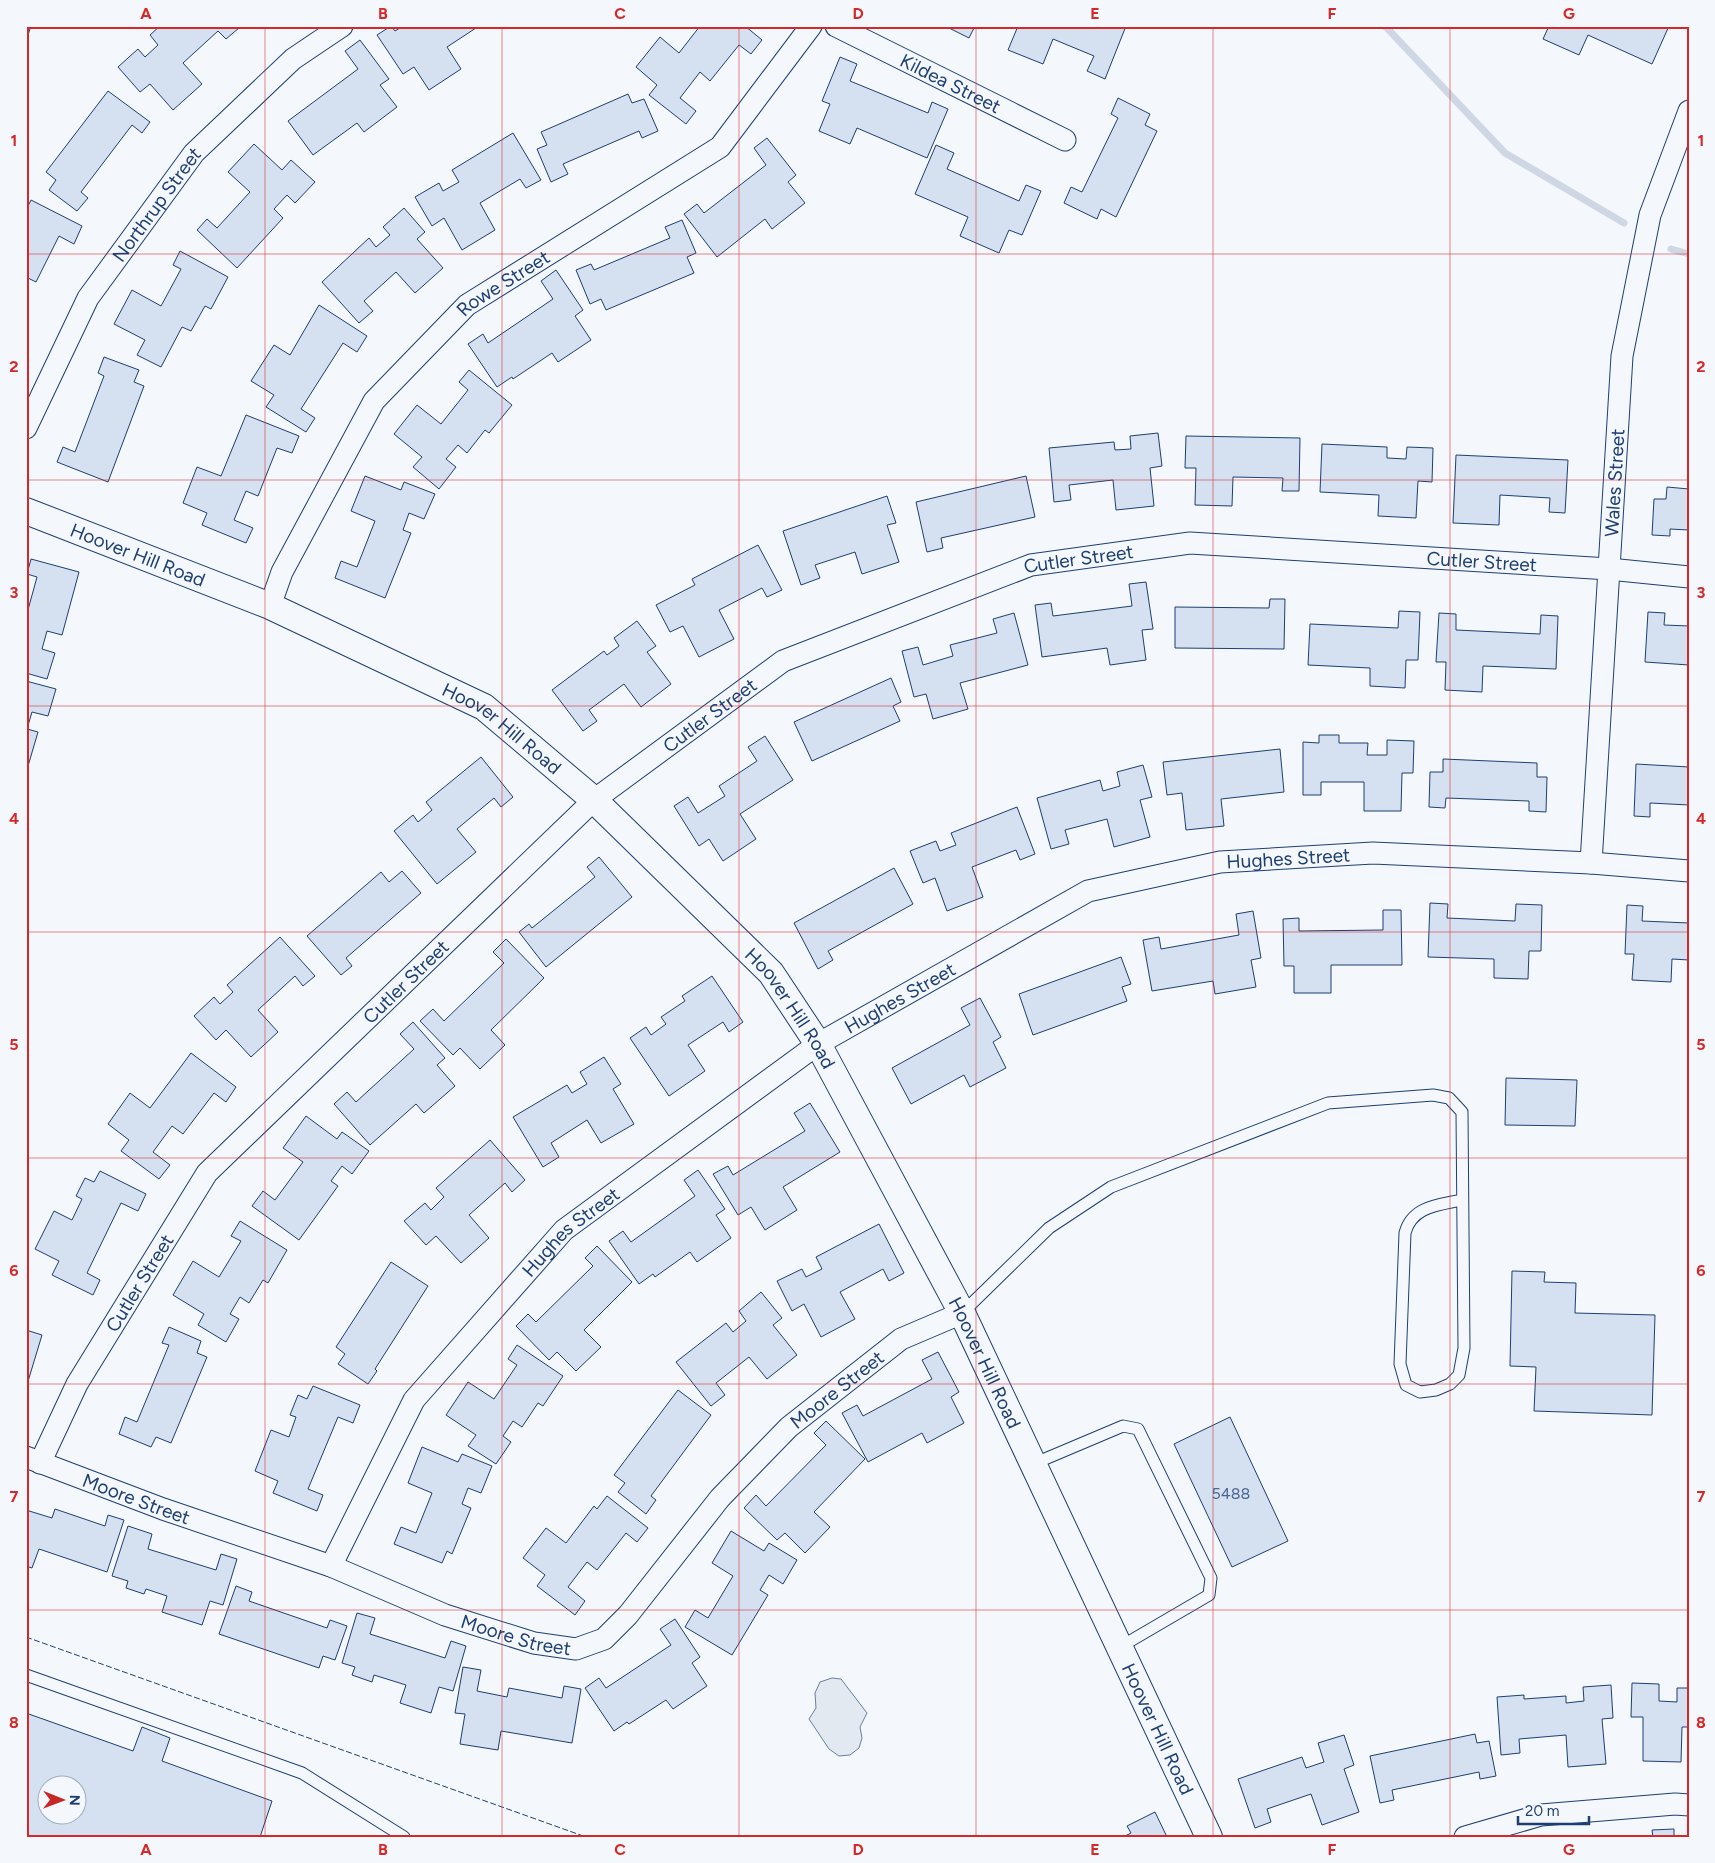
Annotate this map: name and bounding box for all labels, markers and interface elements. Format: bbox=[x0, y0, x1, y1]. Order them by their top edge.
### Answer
text: A bbox=[140, 4, 152, 23]
text: B bbox=[378, 4, 388, 23]
text: C bbox=[614, 4, 626, 23]
text: D bbox=[852, 4, 864, 23]
text: E bbox=[1090, 4, 1100, 23]
text: F bbox=[1328, 4, 1337, 23]
text: G bbox=[1563, 4, 1575, 23]
street label: Kildea Street bbox=[896, 49, 1004, 118]
text: 1 bbox=[11, 131, 17, 150]
text: 1 bbox=[1698, 131, 1704, 150]
street label: Northrup Street bbox=[107, 142, 205, 266]
street label: Rowe Street bbox=[452, 245, 554, 321]
text: 2 bbox=[9, 357, 19, 376]
text: 2 bbox=[1696, 357, 1706, 376]
street label: Wales Street bbox=[1600, 428, 1630, 538]
street label: Hoover Hill Road bbox=[67, 518, 208, 592]
street label: Cutler Street bbox=[1020, 540, 1135, 579]
street label: Cutler Street bbox=[1426, 547, 1538, 577]
text: 3 bbox=[10, 583, 19, 602]
text: 3 bbox=[1697, 583, 1706, 602]
street label: Cutler Street bbox=[659, 673, 761, 757]
street label: Hoover Hill Road bbox=[438, 678, 566, 779]
text: 4 bbox=[9, 809, 19, 828]
text: 4 bbox=[1696, 809, 1706, 828]
street label: Hughes Street bbox=[1226, 843, 1351, 874]
street label: Cutler Street bbox=[358, 935, 454, 1028]
street label: Hoover Hill Road bbox=[740, 943, 840, 1073]
street label: Hughes Street bbox=[840, 958, 959, 1039]
text: 5 bbox=[9, 1035, 19, 1054]
text: 5 bbox=[1696, 1035, 1706, 1054]
street label: Hughes Street bbox=[517, 1182, 624, 1282]
street label: Cutler Street bbox=[101, 1230, 178, 1336]
text: 6 bbox=[9, 1261, 19, 1280]
text: 6 bbox=[1696, 1261, 1706, 1280]
street label: Hoover Hill Road bbox=[944, 1293, 1026, 1432]
street label: Moore Street bbox=[786, 1346, 889, 1434]
street label: Moore Street bbox=[79, 1469, 193, 1529]
house number: 5488 bbox=[1212, 1484, 1250, 1503]
text: 7 bbox=[10, 1487, 19, 1506]
text: 7 bbox=[1697, 1487, 1706, 1506]
street label: Moore Street bbox=[458, 1610, 572, 1660]
street label: Hoover Hill Road bbox=[1117, 1660, 1198, 1799]
text: 8 bbox=[9, 1713, 19, 1732]
text: 8 bbox=[1696, 1713, 1706, 1732]
north arrow bbox=[38, 1776, 88, 1826]
scale bar bbox=[1518, 1793, 1589, 1825]
text: N bbox=[66, 1795, 83, 1806]
text: 20 m bbox=[1525, 1802, 1559, 1820]
text: A bbox=[140, 1840, 152, 1859]
text: B bbox=[378, 1840, 388, 1859]
text: C bbox=[614, 1840, 626, 1859]
text: D bbox=[852, 1840, 864, 1859]
text: E bbox=[1090, 1840, 1100, 1859]
text: F bbox=[1328, 1840, 1337, 1859]
text: G bbox=[1563, 1840, 1575, 1859]

